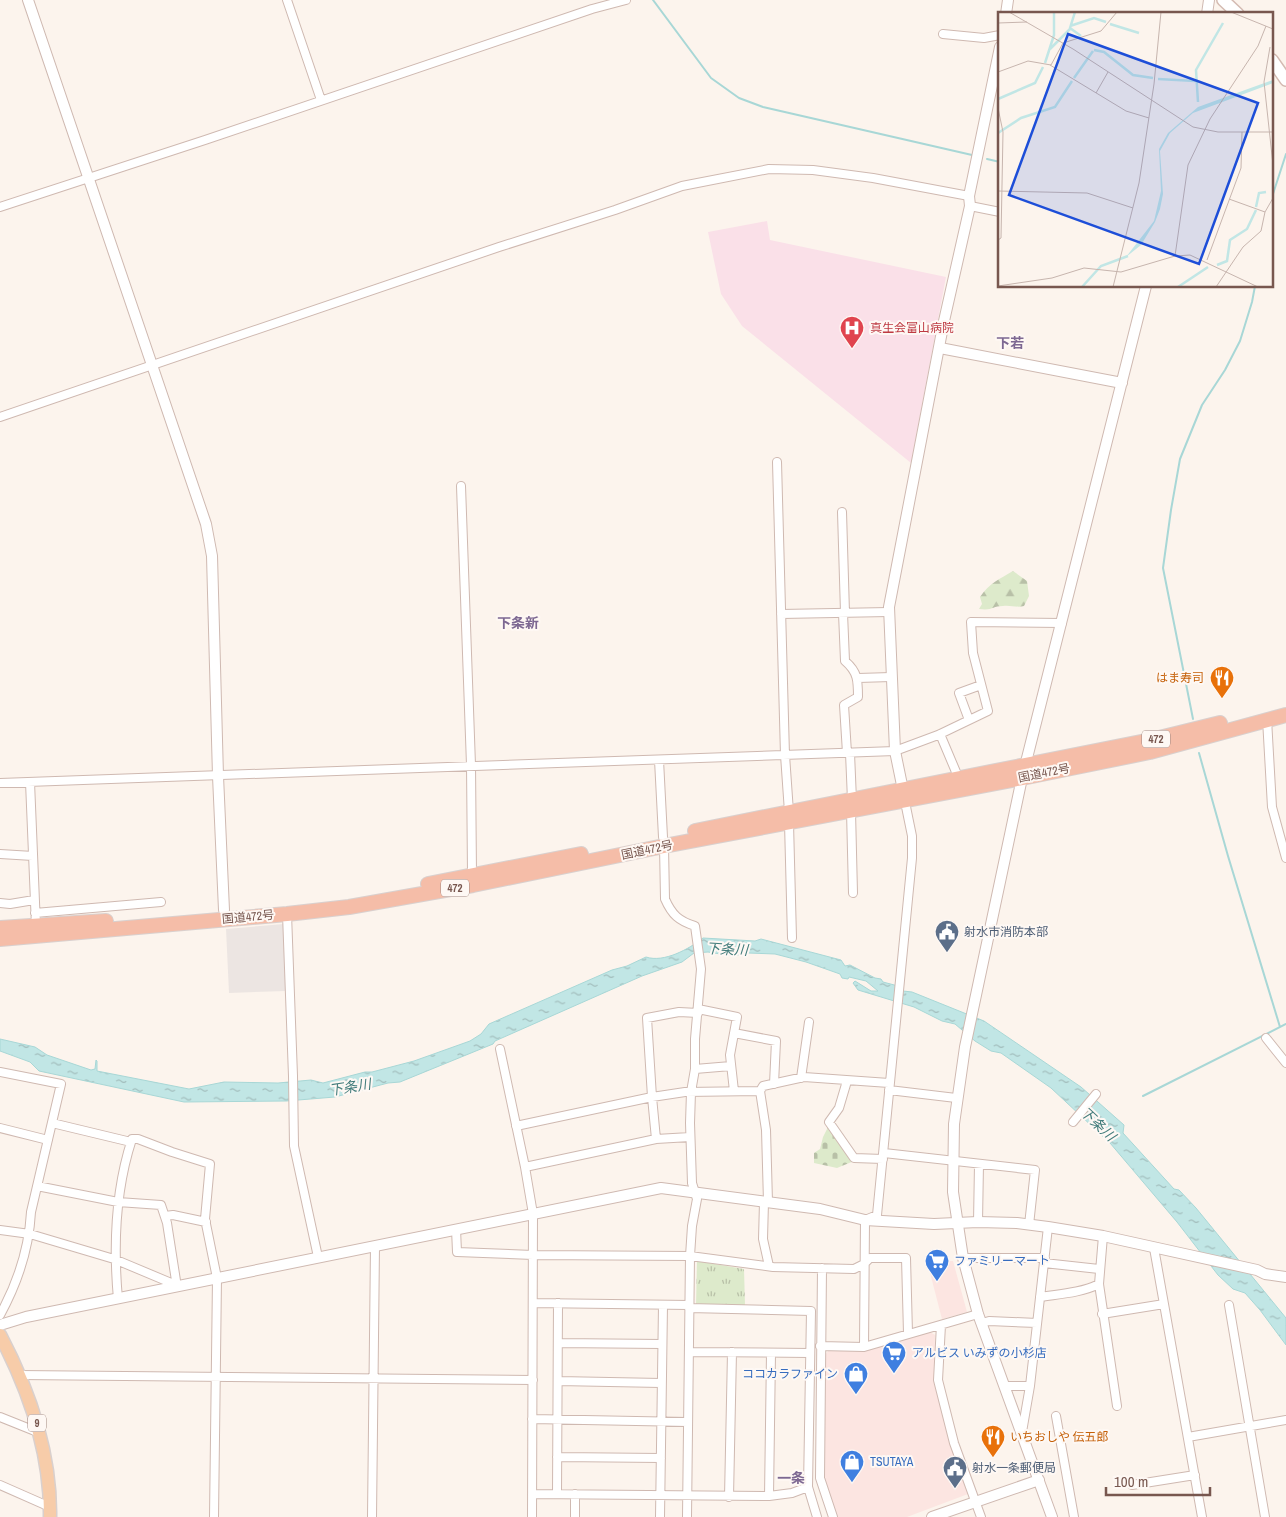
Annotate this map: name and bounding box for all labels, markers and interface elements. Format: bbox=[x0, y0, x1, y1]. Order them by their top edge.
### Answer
inset map bbox=[998, 12, 1274, 288]
hospital icon: 真生会富山病院 bbox=[839, 315, 865, 349]
place label: 真生会富山病院 bbox=[870, 320, 954, 336]
district label: 下若 bbox=[996, 334, 1024, 352]
district label: 下条新 bbox=[497, 614, 539, 632]
restaurant icon: はま寿司 bbox=[1209, 665, 1235, 699]
place label: はま寿司 bbox=[1156, 670, 1204, 686]
road number: 472 bbox=[1142, 731, 1170, 748]
street label: 国道472号 bbox=[1017, 760, 1071, 786]
street label: 国道472号 bbox=[620, 837, 674, 863]
road number: 472 bbox=[441, 880, 469, 896]
street label: 国道472号 bbox=[221, 907, 275, 927]
public building icon: 射水市消防本部 bbox=[934, 919, 960, 953]
place label: 射水市消防本部 bbox=[964, 924, 1048, 940]
water label: 下条川 bbox=[706, 939, 750, 959]
water label: 下条川 bbox=[328, 1075, 374, 1099]
water label: 下条川 bbox=[1077, 1103, 1121, 1146]
supermarket icon: ファミリーマート bbox=[924, 1248, 950, 1282]
place label: ファミリーマート bbox=[954, 1253, 1050, 1269]
supermarket icon: アルビス いみずの小杉店 bbox=[881, 1340, 907, 1374]
place label: アルビス いみずの小杉店 bbox=[912, 1345, 1047, 1361]
shop icon: ココカラファイン bbox=[843, 1361, 869, 1395]
place label: ココカラファイン bbox=[742, 1366, 838, 1382]
road number: 9 bbox=[28, 1415, 46, 1432]
restaurant icon: いちおしや 伝五郎 bbox=[980, 1424, 1006, 1458]
place label: いちおしや 伝五郎 bbox=[1010, 1429, 1109, 1445]
shop icon: TSUTAYA bbox=[839, 1449, 865, 1483]
place label: TSUTAYA bbox=[870, 1454, 914, 1470]
public building icon: 射水一条郵便局 bbox=[942, 1455, 968, 1489]
place label: 射水一条郵便局 bbox=[972, 1460, 1056, 1476]
scale bar bbox=[1106, 1464, 1210, 1496]
district label: 一条 bbox=[777, 1469, 805, 1487]
text: 100 m bbox=[1114, 1471, 1148, 1492]

